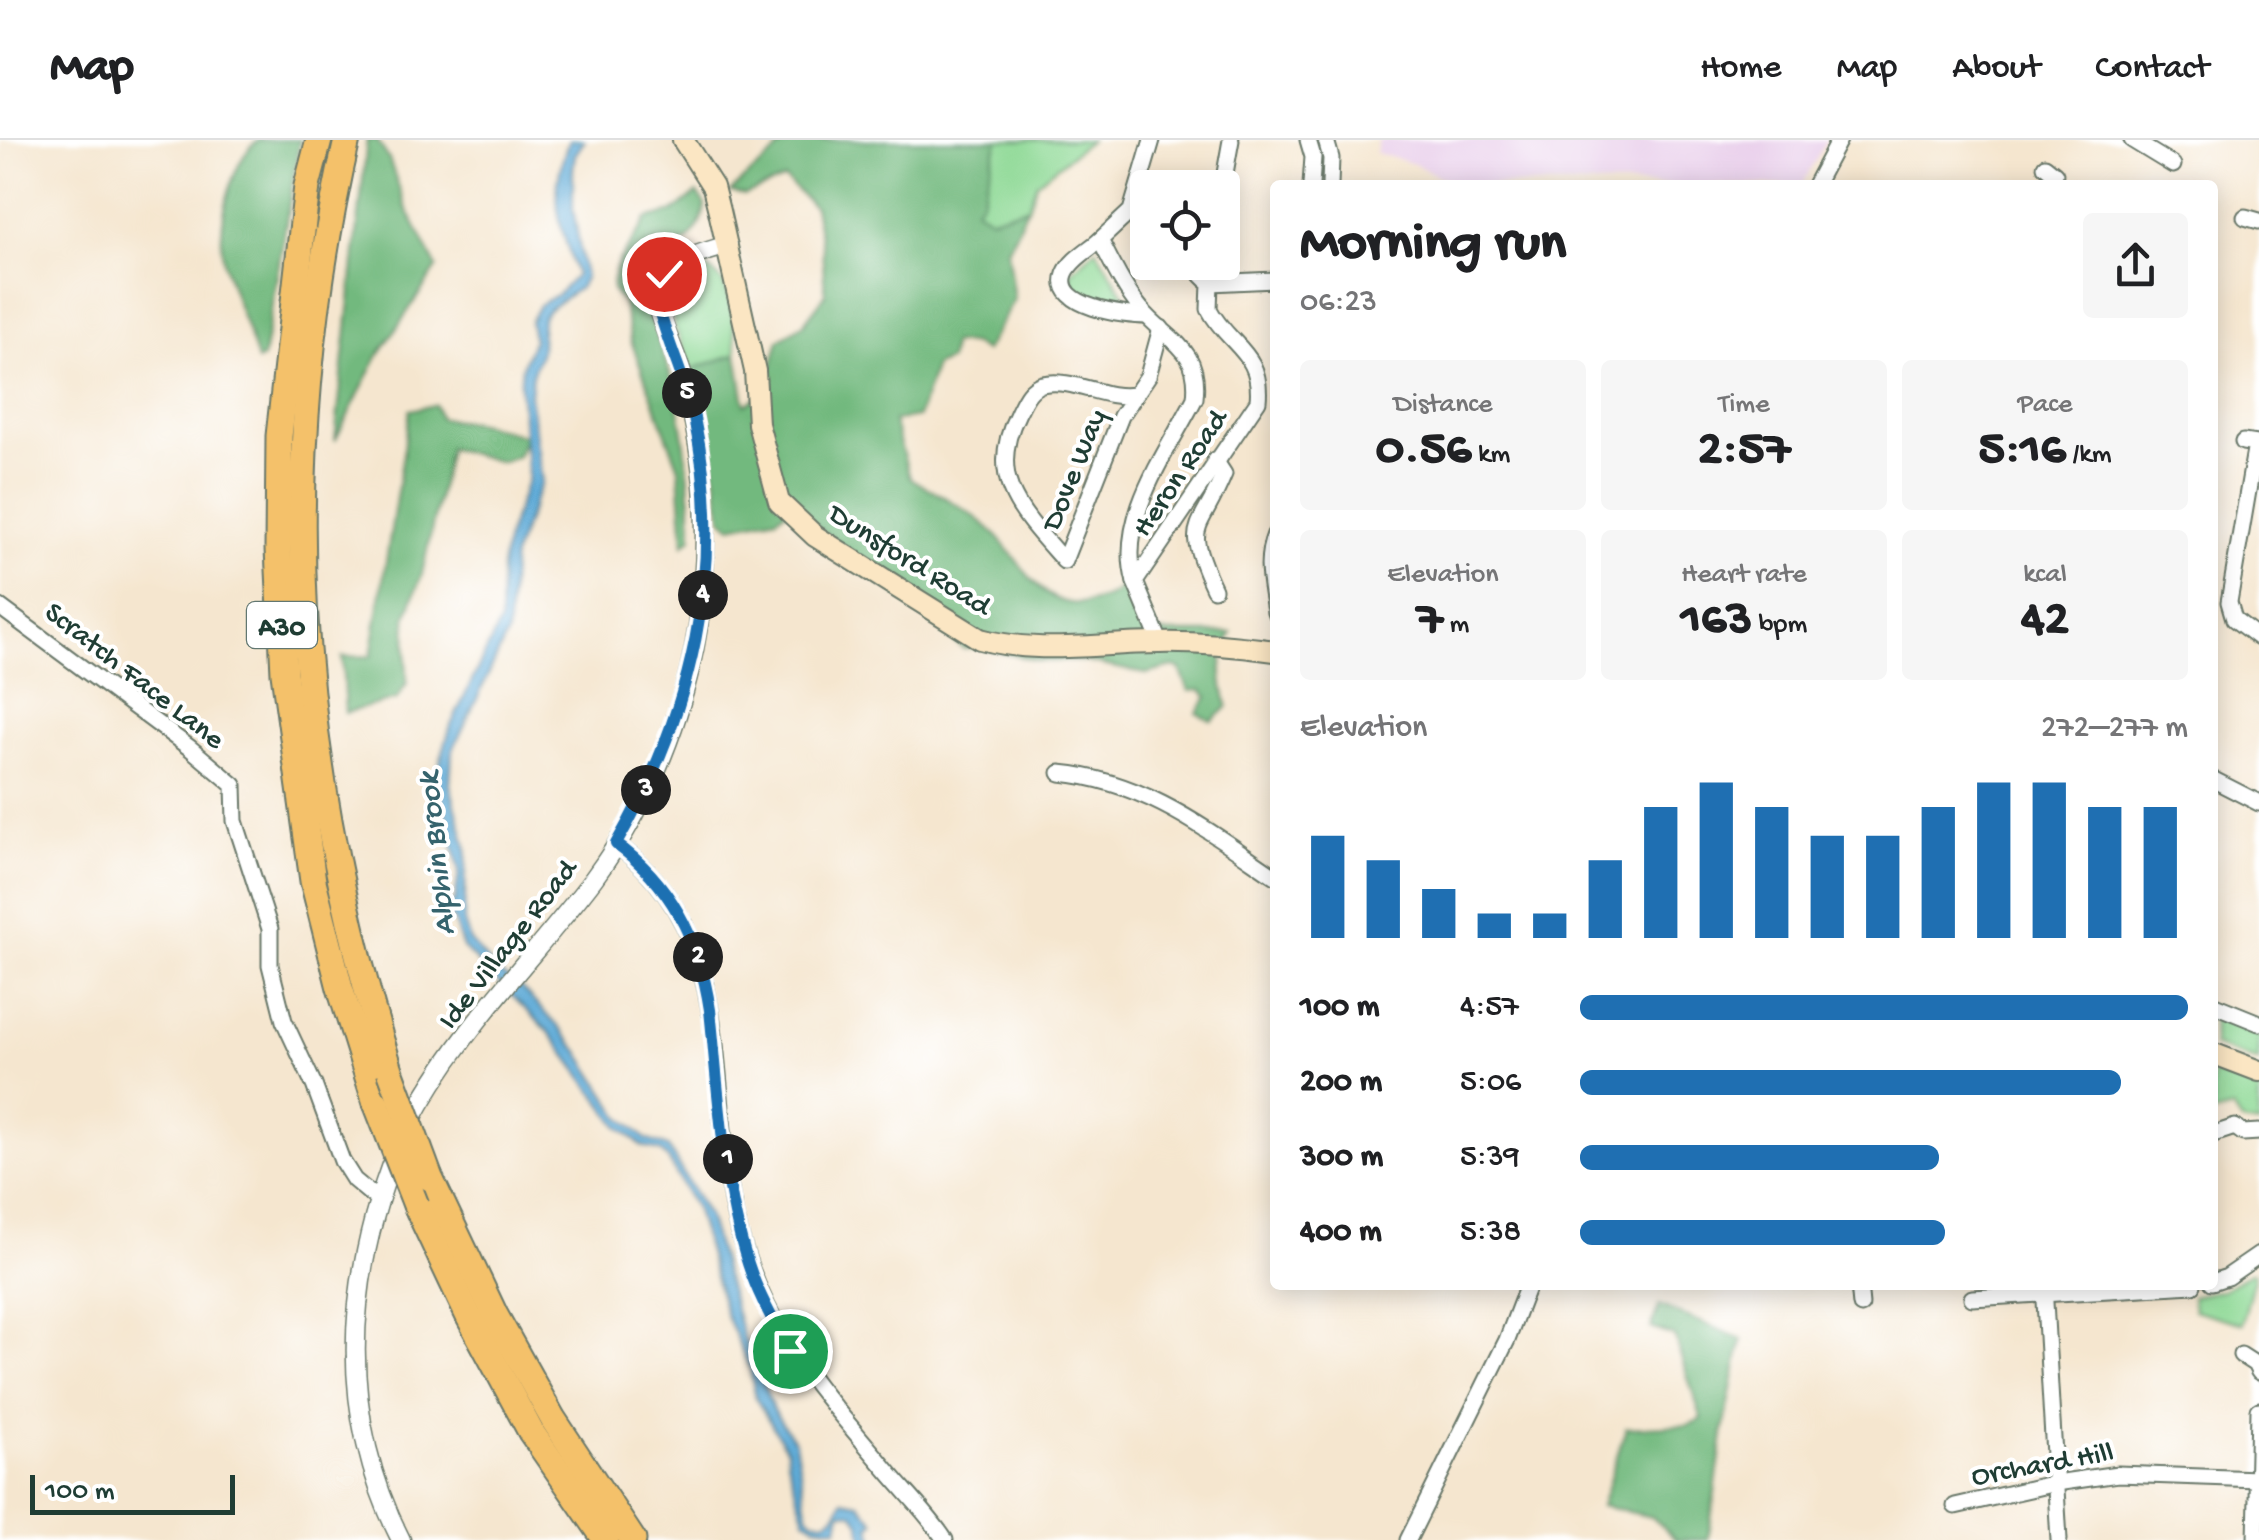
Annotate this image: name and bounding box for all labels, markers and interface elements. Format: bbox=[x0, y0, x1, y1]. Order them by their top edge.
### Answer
text: Map bbox=[50, 41, 134, 98]
text: Home bbox=[1700, 49, 1781, 90]
text: Map bbox=[1836, 49, 1897, 90]
text: About bbox=[1952, 49, 2040, 90]
text: Contact bbox=[2095, 49, 2209, 90]
map controls bbox=[1130, 170, 1240, 280]
button: locate bbox=[1130, 170, 1240, 280]
button: share bbox=[2083, 213, 2188, 318]
text: Morning run bbox=[1300, 214, 1566, 278]
pin bbox=[622, 232, 707, 317]
icon: check bbox=[637, 247, 692, 302]
text: 06:23 bbox=[1300, 284, 1377, 322]
pin: 5 bbox=[662, 368, 712, 418]
text: 5 bbox=[680, 376, 694, 409]
text: Distance bbox=[1394, 389, 1492, 422]
text: Time bbox=[1718, 389, 1770, 422]
text: Pace bbox=[2018, 389, 2072, 422]
street label: Heron Road bbox=[1126, 402, 1238, 545]
street label: Dove Way bbox=[1035, 405, 1116, 538]
text: 0.56 bbox=[1376, 422, 1471, 481]
text: 2:57 bbox=[1698, 422, 1790, 481]
text: 5:16 bbox=[1978, 422, 2066, 481]
text: km bbox=[1471, 439, 1510, 472]
text: /km bbox=[2066, 439, 2112, 472]
street label: Dunsford Road bbox=[819, 497, 998, 627]
text: Elevation bbox=[1387, 559, 1499, 592]
text: Heart rate bbox=[1681, 559, 1807, 592]
text: kcal bbox=[2023, 559, 2067, 592]
pin: 4 bbox=[678, 570, 728, 620]
text: 4 bbox=[696, 578, 710, 611]
text: 7 bbox=[1417, 592, 1443, 651]
text: 163 bbox=[1681, 592, 1752, 651]
text: 42 bbox=[2021, 592, 2069, 651]
street label: Scratch Face Lane bbox=[36, 596, 231, 759]
road number: A30 bbox=[247, 602, 317, 648]
text: m bbox=[1443, 609, 1469, 642]
text: bpm bbox=[1752, 609, 1807, 642]
text: Elevation bbox=[1300, 710, 1427, 748]
text: 272–277 m bbox=[2041, 710, 2188, 748]
pin: 3 bbox=[621, 765, 671, 815]
water label: Alphin Brook bbox=[411, 767, 466, 937]
text: 3 bbox=[639, 773, 653, 806]
street label: Ide Village Road bbox=[432, 852, 588, 1038]
pin: 2 bbox=[673, 932, 723, 982]
text: 2 bbox=[691, 940, 705, 973]
text: 100 m bbox=[1300, 989, 1380, 1027]
text: 4:57 bbox=[1460, 989, 1519, 1027]
text: 200 m bbox=[1300, 1064, 1382, 1102]
text: 5:06 bbox=[1460, 1064, 1521, 1102]
pin: 1 bbox=[703, 1134, 753, 1184]
text: 300 m bbox=[1300, 1139, 1383, 1177]
text: 5:39 bbox=[1460, 1139, 1520, 1177]
text: 1 bbox=[722, 1142, 734, 1175]
text: 400 m bbox=[1300, 1214, 1382, 1252]
text: 5:38 bbox=[1460, 1214, 1521, 1252]
pin bbox=[748, 1309, 833, 1394]
icon: arrive bbox=[763, 1324, 818, 1379]
street label: Orchard Hill bbox=[1969, 1437, 2117, 1496]
scale bar bbox=[30, 1470, 235, 1514]
text: 100 m bbox=[45, 1476, 115, 1509]

